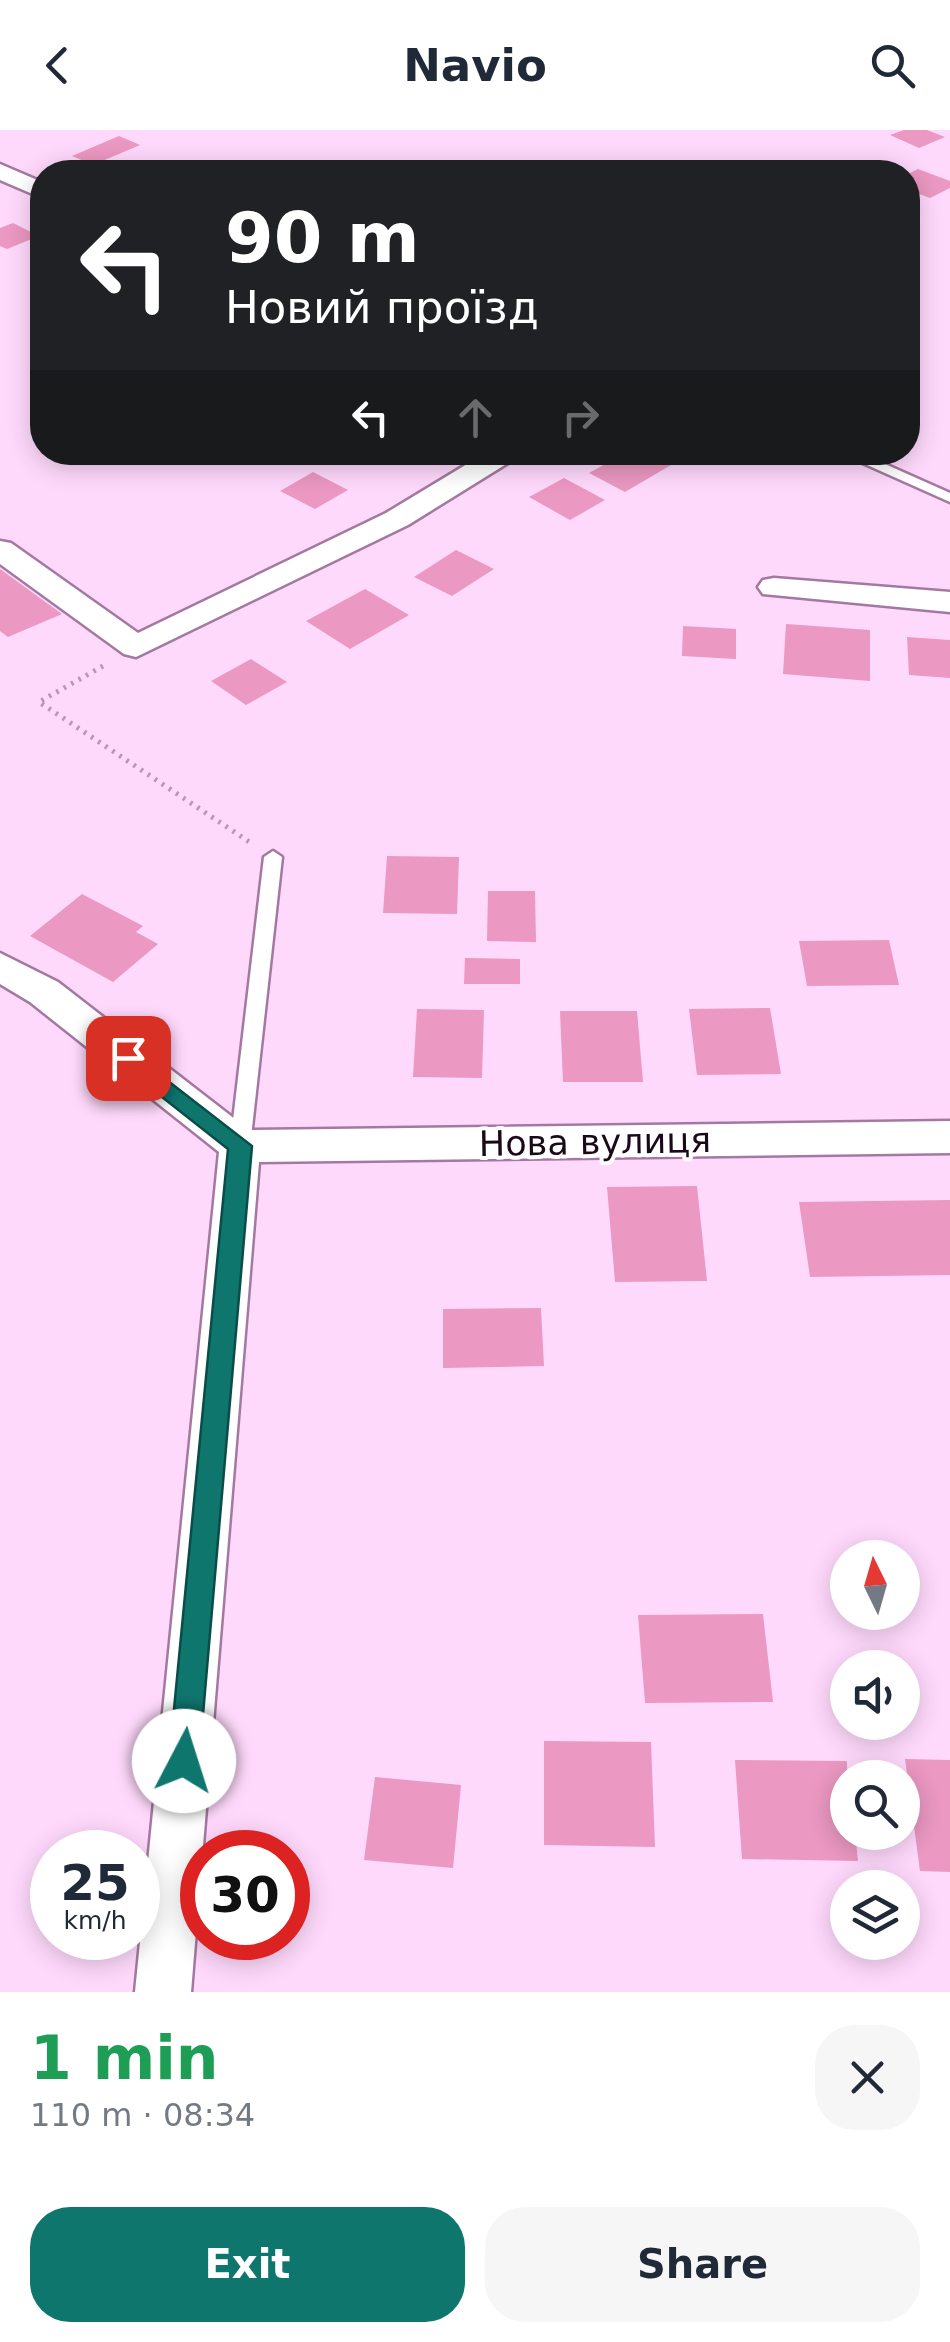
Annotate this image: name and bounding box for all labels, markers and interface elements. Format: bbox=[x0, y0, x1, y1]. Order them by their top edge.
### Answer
icon: back bbox=[30, 38, 85, 93]
icon: search bbox=[865, 38, 920, 93]
text: Navio bbox=[403, 39, 547, 92]
text: 90 m bbox=[225, 197, 420, 279]
icon: left bbox=[60, 200, 190, 330]
text: Новий проїзд bbox=[225, 281, 539, 334]
icon: left bbox=[343, 390, 398, 445]
icon: ahead bbox=[448, 390, 503, 445]
icon: right bbox=[553, 390, 608, 445]
pin bbox=[86, 1016, 171, 1101]
icon: arrive bbox=[101, 1031, 156, 1086]
street label: Нова вулиця bbox=[479, 1120, 711, 1164]
north arrow bbox=[830, 1540, 920, 1630]
map controls bbox=[830, 1540, 920, 1960]
button: sound bbox=[830, 1650, 920, 1740]
position arrow bbox=[132, 1709, 236, 1813]
button: search bbox=[830, 1760, 920, 1850]
speed limit sign: 30 bbox=[180, 1830, 310, 1960]
text: 25 bbox=[60, 1854, 130, 1912]
button: layers bbox=[830, 1870, 920, 1960]
text: km/h bbox=[63, 1906, 127, 1935]
text: 1 min bbox=[30, 2023, 218, 2093]
button: close bbox=[815, 2025, 920, 2130]
text: 110 m · 08:34 bbox=[30, 2096, 255, 2134]
button: Exit bbox=[30, 2207, 465, 2322]
button: Share bbox=[485, 2207, 920, 2322]

